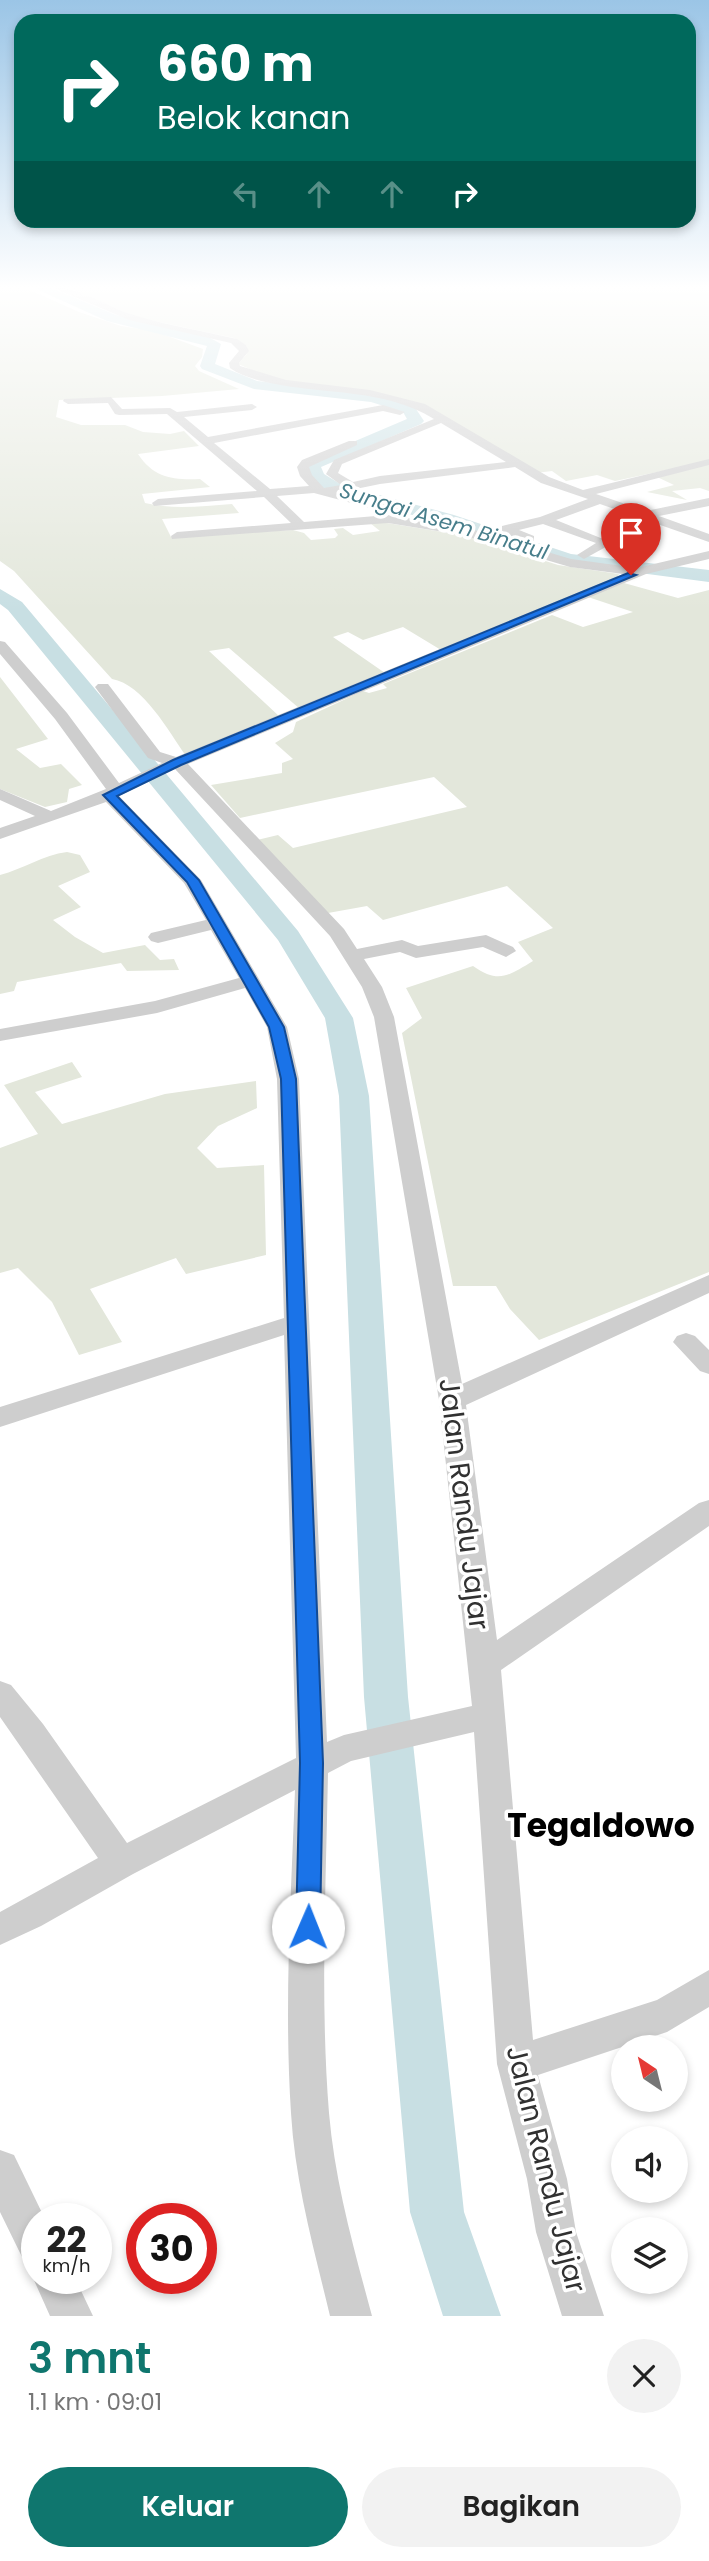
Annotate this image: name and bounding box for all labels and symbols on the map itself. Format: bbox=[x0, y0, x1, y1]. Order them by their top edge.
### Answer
water label: Sungai Asem Binatul bbox=[336, 475, 553, 567]
pin bbox=[601, 503, 661, 575]
street label: Jalan Randu Jajar bbox=[429, 1376, 499, 1632]
district label: Tegaldowo bbox=[507, 1802, 695, 1849]
position arrow bbox=[271, 1890, 345, 1964]
north arrow bbox=[611, 2035, 688, 2112]
street label: Jalan Randu Jajar bbox=[496, 2041, 596, 2297]
speed limit sign: 30 bbox=[126, 2203, 217, 2294]

